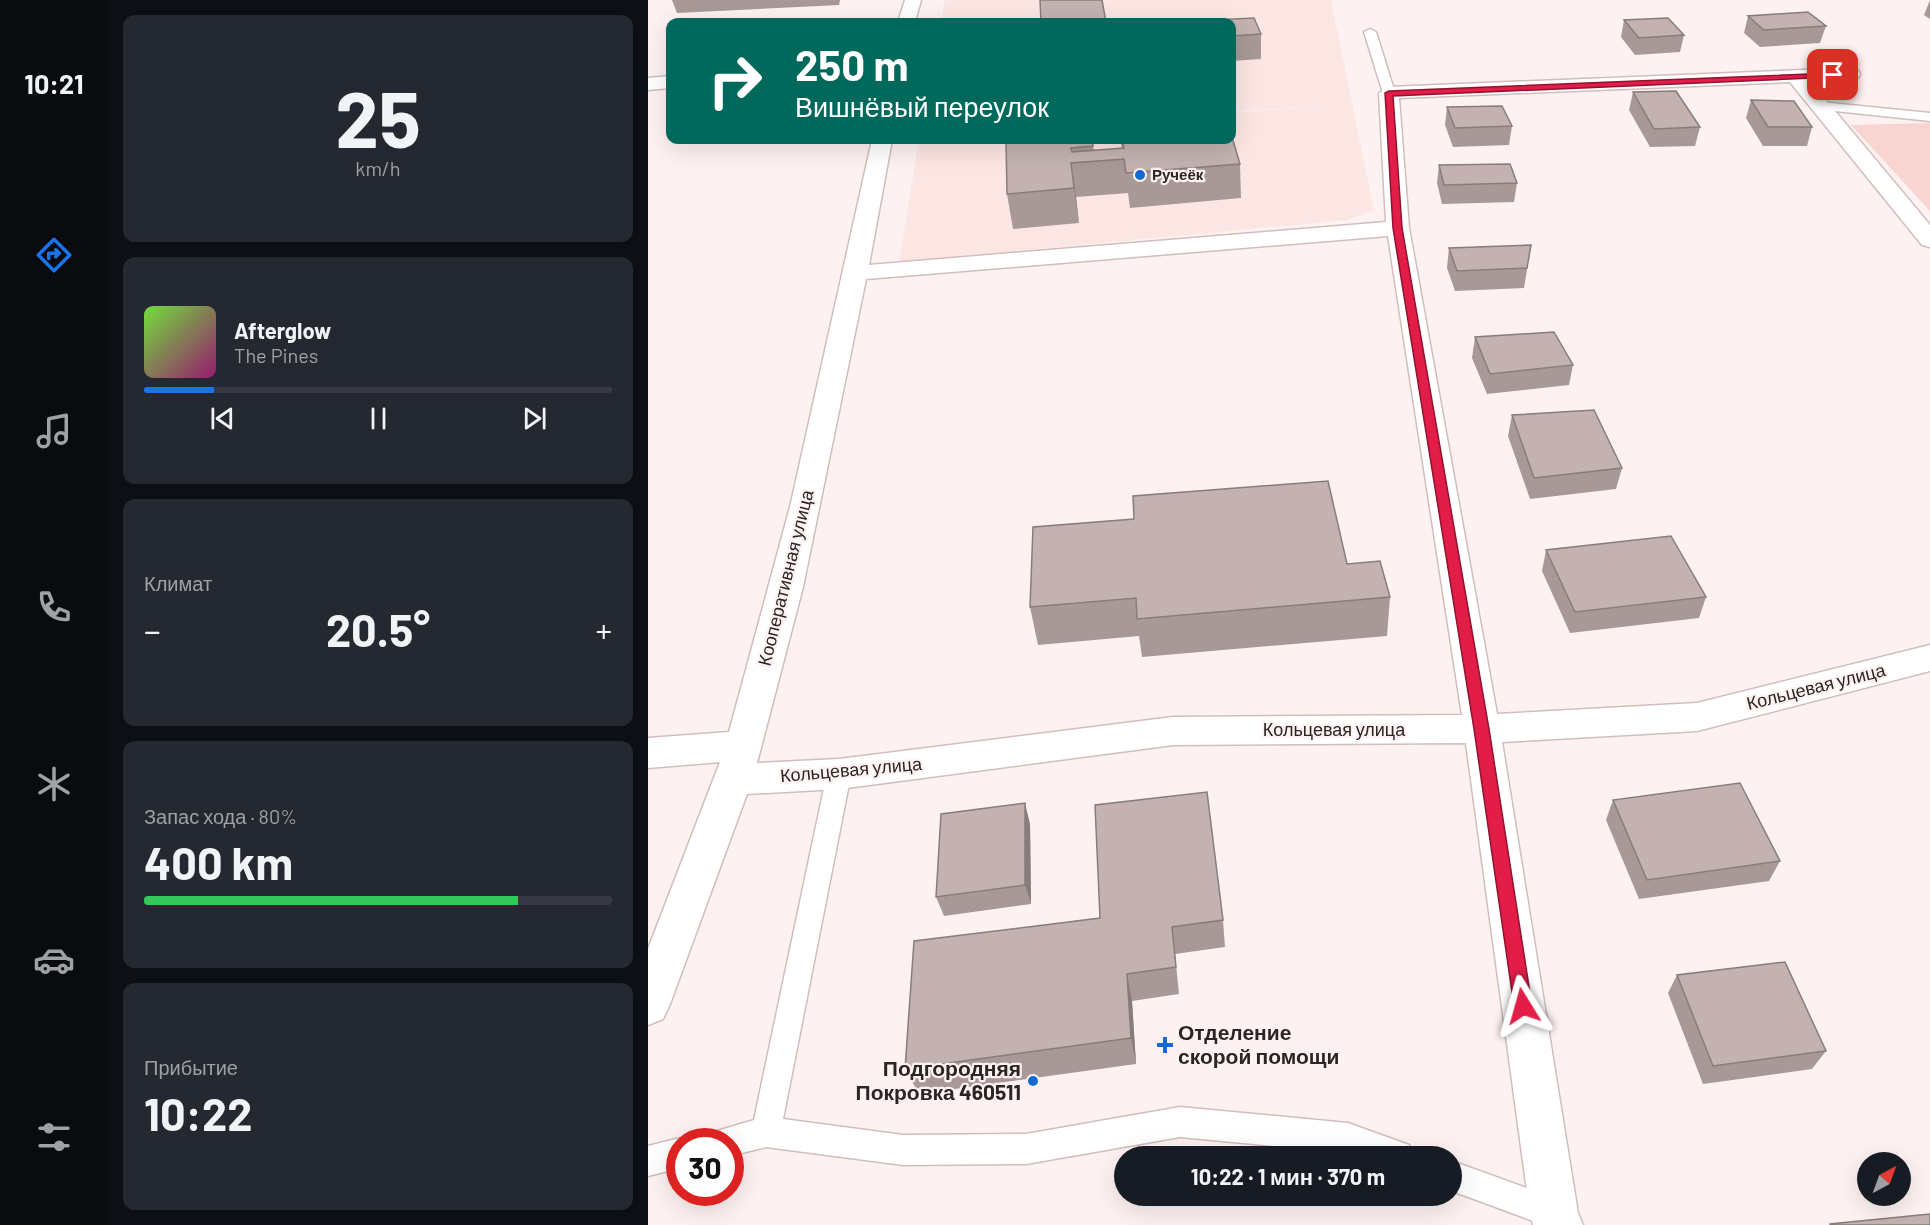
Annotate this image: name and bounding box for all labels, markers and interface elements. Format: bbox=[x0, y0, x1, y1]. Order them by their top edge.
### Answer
text: 250 m bbox=[795, 39, 909, 89]
icon: right bbox=[696, 42, 774, 120]
pin bbox=[1807, 49, 1858, 100]
icon: arrive bbox=[1816, 58, 1849, 91]
text: 10:21 bbox=[24, 67, 84, 99]
text: 25 bbox=[335, 70, 421, 164]
text: Вишнёвый переулок bbox=[795, 90, 1049, 122]
text: km/h bbox=[355, 156, 401, 180]
place label: Ручеёк bbox=[1152, 165, 1204, 183]
marker: Ручеёк bbox=[1133, 168, 1147, 182]
icon: directions bbox=[33, 234, 75, 276]
text: Afterglow bbox=[234, 317, 331, 343]
text: The Pines bbox=[234, 343, 318, 367]
icon: previous bbox=[206, 402, 239, 435]
icon: pause bbox=[362, 402, 395, 435]
icon: next bbox=[518, 402, 551, 435]
icon: music bbox=[33, 410, 75, 452]
street label: Кооперативная улица bbox=[753, 487, 818, 668]
text: Климат bbox=[144, 571, 212, 595]
icon: phone bbox=[33, 586, 75, 628]
text: 20.5° bbox=[326, 602, 430, 656]
text: − bbox=[144, 610, 161, 650]
text: + bbox=[596, 610, 612, 650]
street label: Кольцевая улица bbox=[1744, 658, 1888, 714]
street label: Кольцевая улица bbox=[1263, 718, 1406, 740]
street label: Кольцевая улица bbox=[779, 752, 924, 786]
icon: climate bbox=[33, 763, 75, 805]
text: Запас хода · 80% bbox=[144, 804, 297, 828]
text: 400 km bbox=[144, 835, 293, 889]
icon: car bbox=[33, 939, 75, 981]
position arrow bbox=[1491, 974, 1555, 1038]
place label: Отделение скорой помощи bbox=[1178, 1019, 1339, 1068]
marker: Отделение скорой помощи bbox=[1156, 1036, 1174, 1054]
text: Прибытие bbox=[144, 1055, 238, 1079]
place label: Подгородняя Покровка 460511 bbox=[856, 1055, 1021, 1104]
marker: Подгородняя Покровка 460511 bbox=[1026, 1074, 1040, 1088]
text: 10:22 bbox=[144, 1086, 252, 1140]
icon: filters bbox=[33, 1116, 75, 1158]
speed limit sign: 30 bbox=[666, 1128, 744, 1206]
north arrow bbox=[1857, 1152, 1911, 1206]
map controls bbox=[1857, 1152, 1911, 1206]
text: 10:22 · 1 мин · 370 m bbox=[1191, 1163, 1385, 1189]

